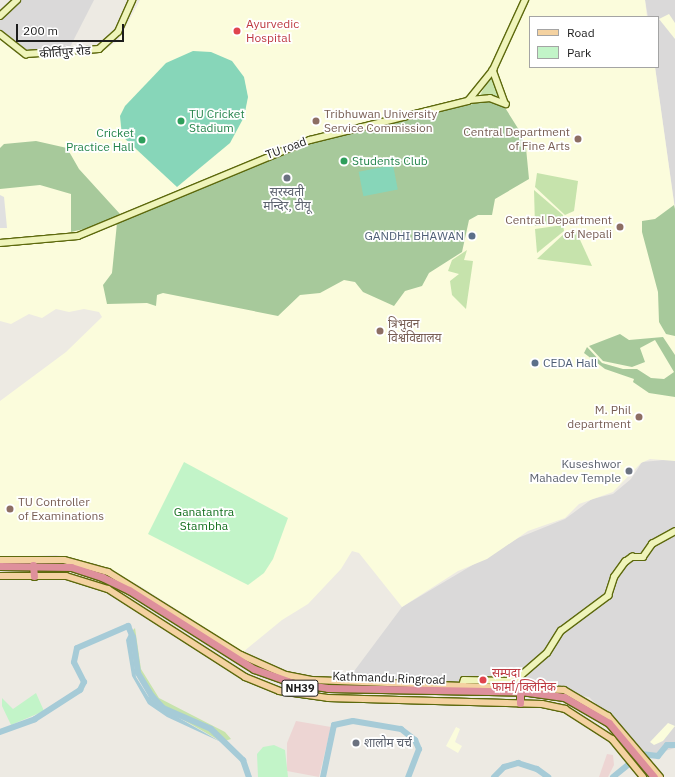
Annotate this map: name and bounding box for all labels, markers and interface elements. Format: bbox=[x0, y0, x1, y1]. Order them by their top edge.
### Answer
scale bar bbox=[18, 16, 126, 42]
legend bbox=[529, 16, 659, 68]
place label: Ayurvedic Hospital bbox=[246, 17, 299, 45]
text: 200 m bbox=[23, 23, 58, 38]
marker: Ayurvedic Hospital bbox=[231, 25, 243, 37]
text: Road bbox=[567, 25, 595, 40]
street label: कीर्तिपुर रोड bbox=[39, 43, 91, 61]
text: Park bbox=[567, 45, 591, 60]
place label: TU Cricket Stadium bbox=[189, 107, 245, 135]
place label: Tribhuwan University Service Commission bbox=[324, 107, 437, 135]
marker: TU Cricket Stadium bbox=[176, 116, 186, 126]
marker: Tribhuwan University Service Commission bbox=[311, 116, 321, 126]
place label: Central Department of Fine Arts bbox=[463, 125, 570, 153]
place label: Cricket Practice Hall bbox=[66, 126, 134, 154]
street label: TU road bbox=[264, 134, 308, 162]
marker: Central Department of Fine Arts bbox=[573, 134, 583, 144]
marker: Cricket Practice Hall bbox=[137, 135, 147, 145]
place label: Students Club bbox=[352, 154, 428, 168]
marker: Students Club bbox=[339, 156, 349, 166]
marker: सरस्वती मन्दिर, टीयू bbox=[282, 173, 292, 183]
place label: सरस्वती मन्दिर, टीयू bbox=[263, 185, 311, 213]
place label: Central Department of Nepali bbox=[505, 213, 612, 241]
marker: Central Department of Nepali bbox=[615, 222, 625, 232]
place label: GANDHI BHAWAN bbox=[365, 229, 464, 243]
marker: GANDHI BHAWAN bbox=[467, 231, 477, 241]
place label: त्रिभुवन विश्वविद्यालय bbox=[388, 317, 442, 345]
marker: त्रिभुवन विश्वविद्यालय bbox=[375, 326, 385, 336]
place label: CEDA Hall bbox=[543, 356, 597, 370]
marker: CEDA Hall bbox=[530, 358, 540, 368]
place label: M. Phil department bbox=[567, 403, 631, 431]
marker: M. Phil department bbox=[634, 412, 644, 422]
place label: Kuseshwor Mahadev Temple bbox=[529, 457, 621, 485]
marker: Kuseshwor Mahadev Temple bbox=[624, 466, 634, 476]
place label: TU Controller of Examinations bbox=[18, 495, 104, 523]
marker: TU Controller of Examinations bbox=[5, 504, 15, 514]
park label: Ganatantra Stambha bbox=[174, 505, 234, 533]
place label: सम्पदा फार्मा/क्लिनिक bbox=[492, 666, 556, 694]
street label: Kathmandu Ringroad bbox=[332, 669, 446, 687]
marker: सम्पदा फार्मा/क्लिनिक bbox=[477, 674, 489, 686]
road number: NH39 bbox=[281, 679, 319, 697]
place label: शालोम चर्च bbox=[364, 736, 412, 750]
marker: शालोम चर्च bbox=[351, 738, 361, 748]

